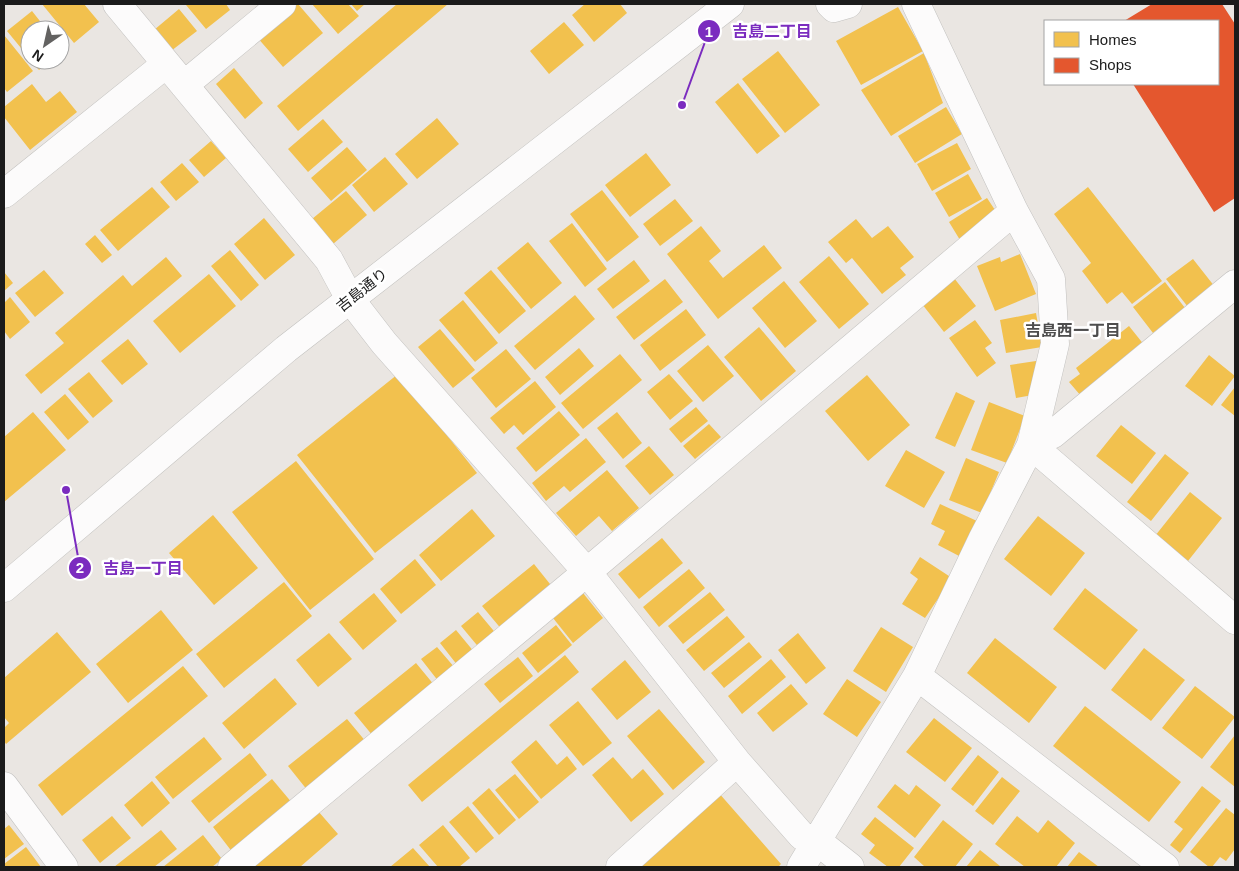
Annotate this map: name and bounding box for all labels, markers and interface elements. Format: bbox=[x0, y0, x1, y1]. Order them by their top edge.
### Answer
callout: 吉島二丁目 bbox=[697, 16, 822, 47]
north arrow bbox=[20, 20, 70, 70]
legend bbox=[1044, 20, 1219, 85]
text: 1 bbox=[705, 23, 713, 40]
text: 吉島二丁目 bbox=[732, 23, 812, 40]
text: Homes bbox=[1089, 31, 1137, 48]
text: N bbox=[29, 46, 46, 65]
text: Shops bbox=[1089, 56, 1132, 73]
street label: 吉島通り bbox=[333, 264, 391, 315]
district label: 吉島西一丁目 bbox=[1025, 322, 1121, 339]
callout: 吉島一丁目 bbox=[68, 552, 193, 583]
text: 2 bbox=[76, 559, 84, 576]
text: 吉島一丁目 bbox=[103, 560, 183, 577]

